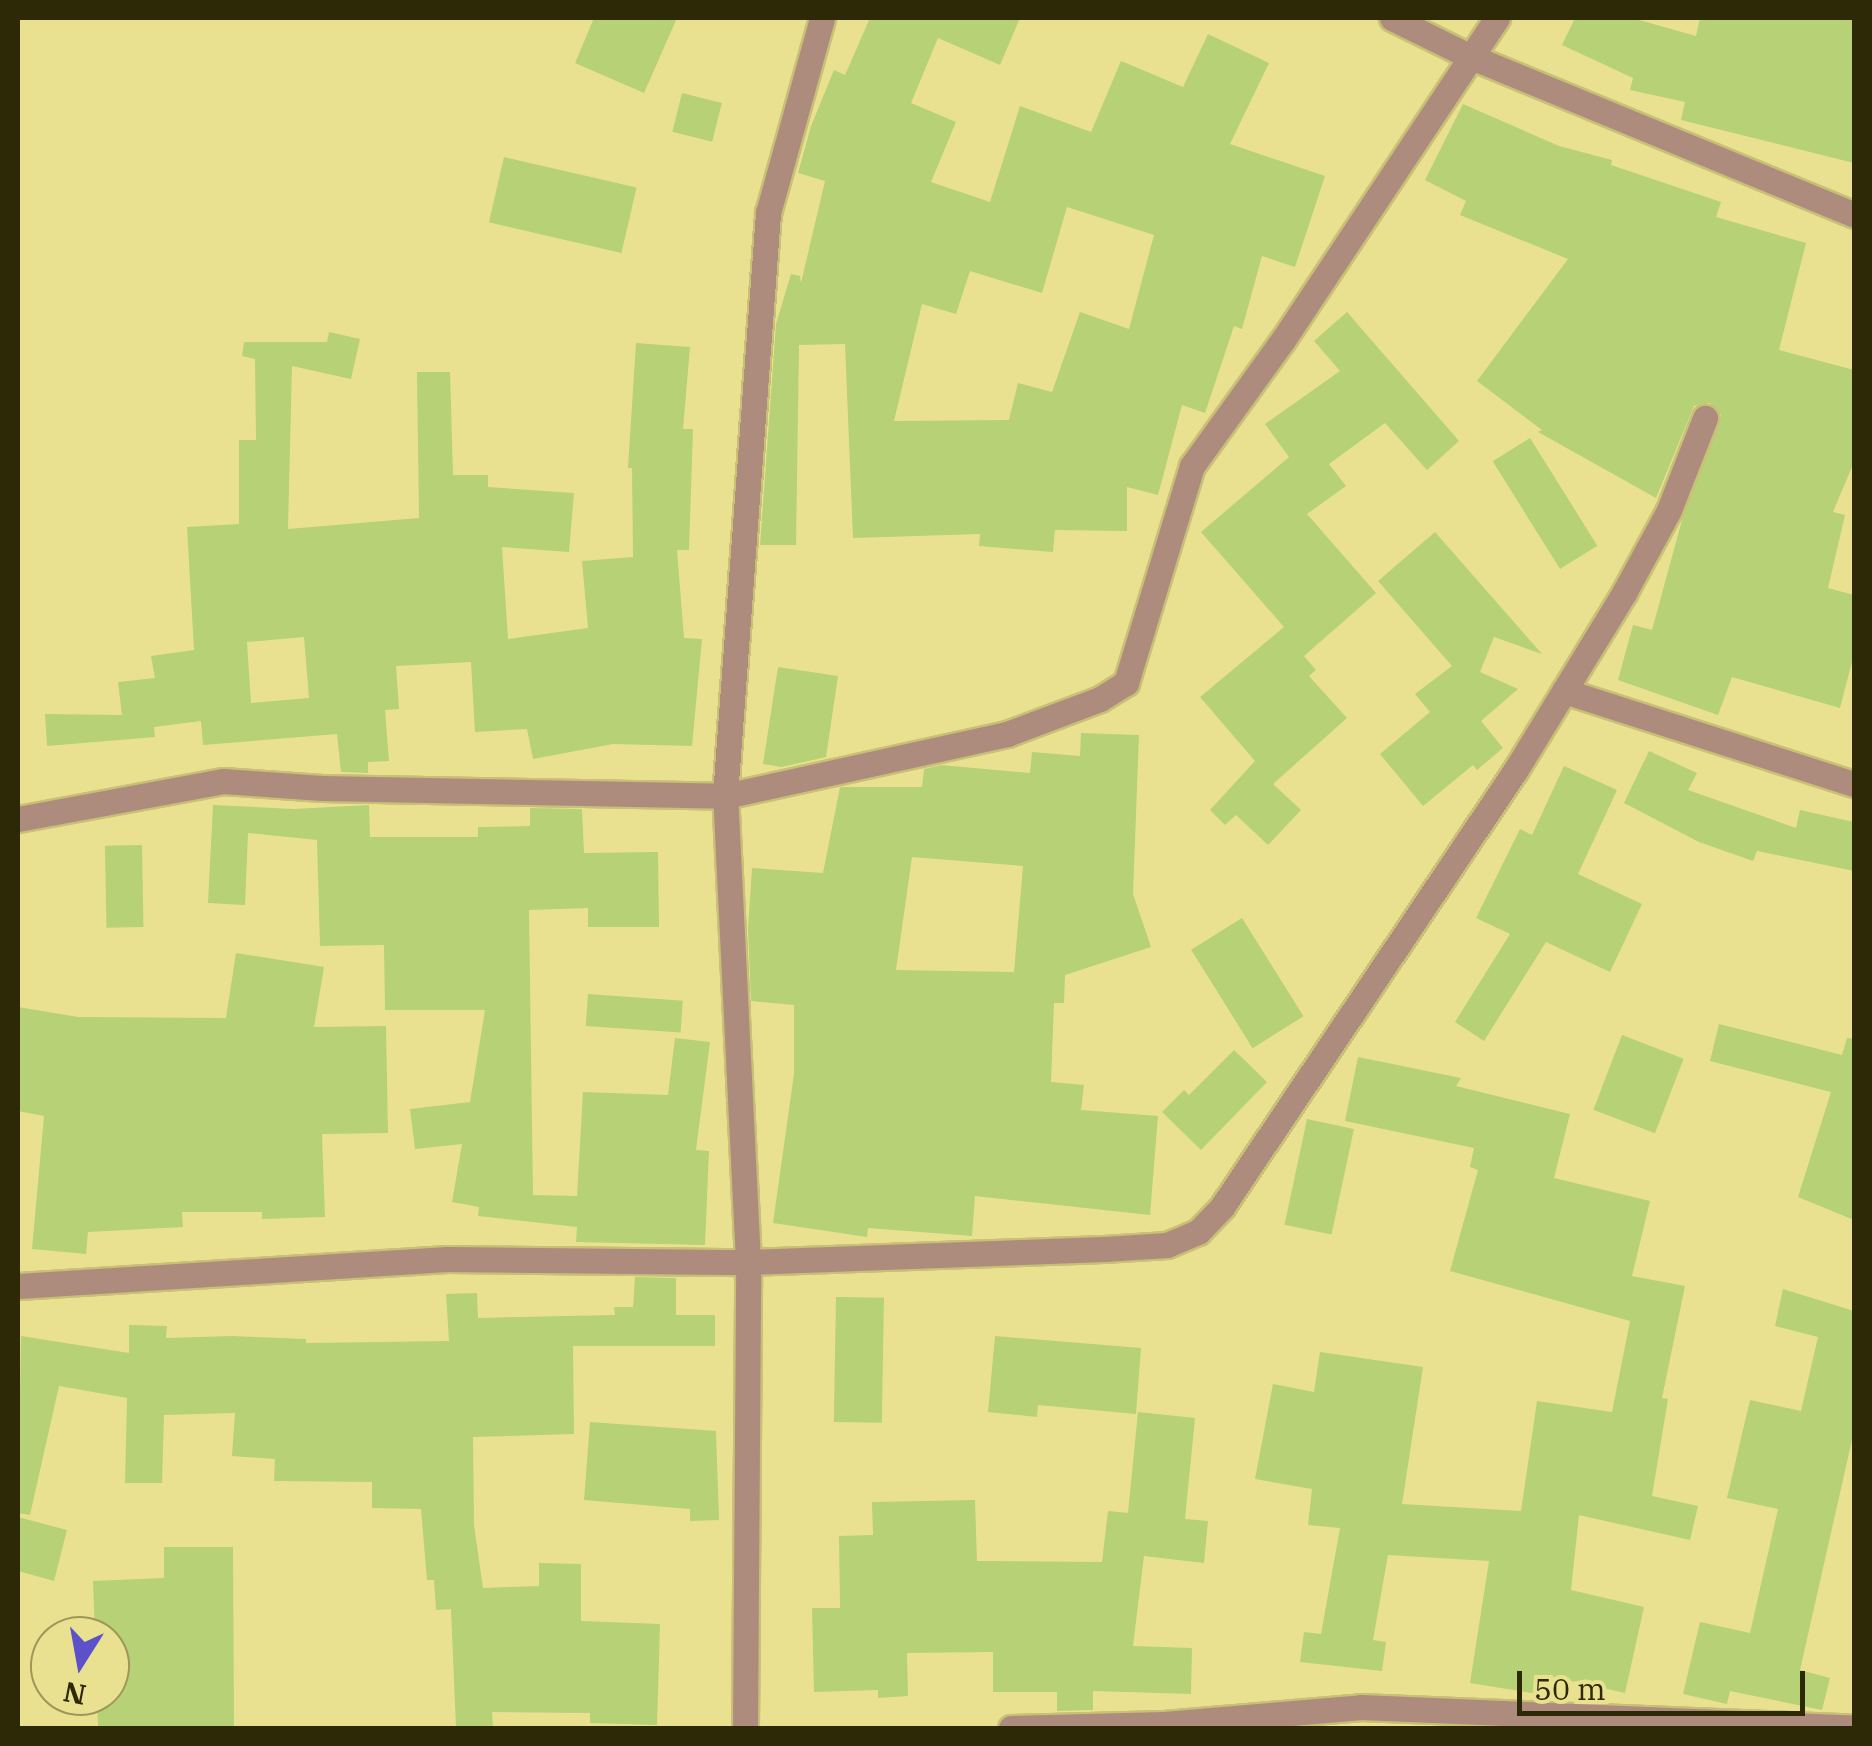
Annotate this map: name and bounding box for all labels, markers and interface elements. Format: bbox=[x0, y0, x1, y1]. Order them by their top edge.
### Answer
north arrow bbox=[30, 1616, 130, 1716]
scale bar bbox=[1522, 1651, 1810, 1713]
text: 50 m bbox=[1534, 1669, 1606, 1708]
text: N bbox=[60, 1674, 89, 1714]

